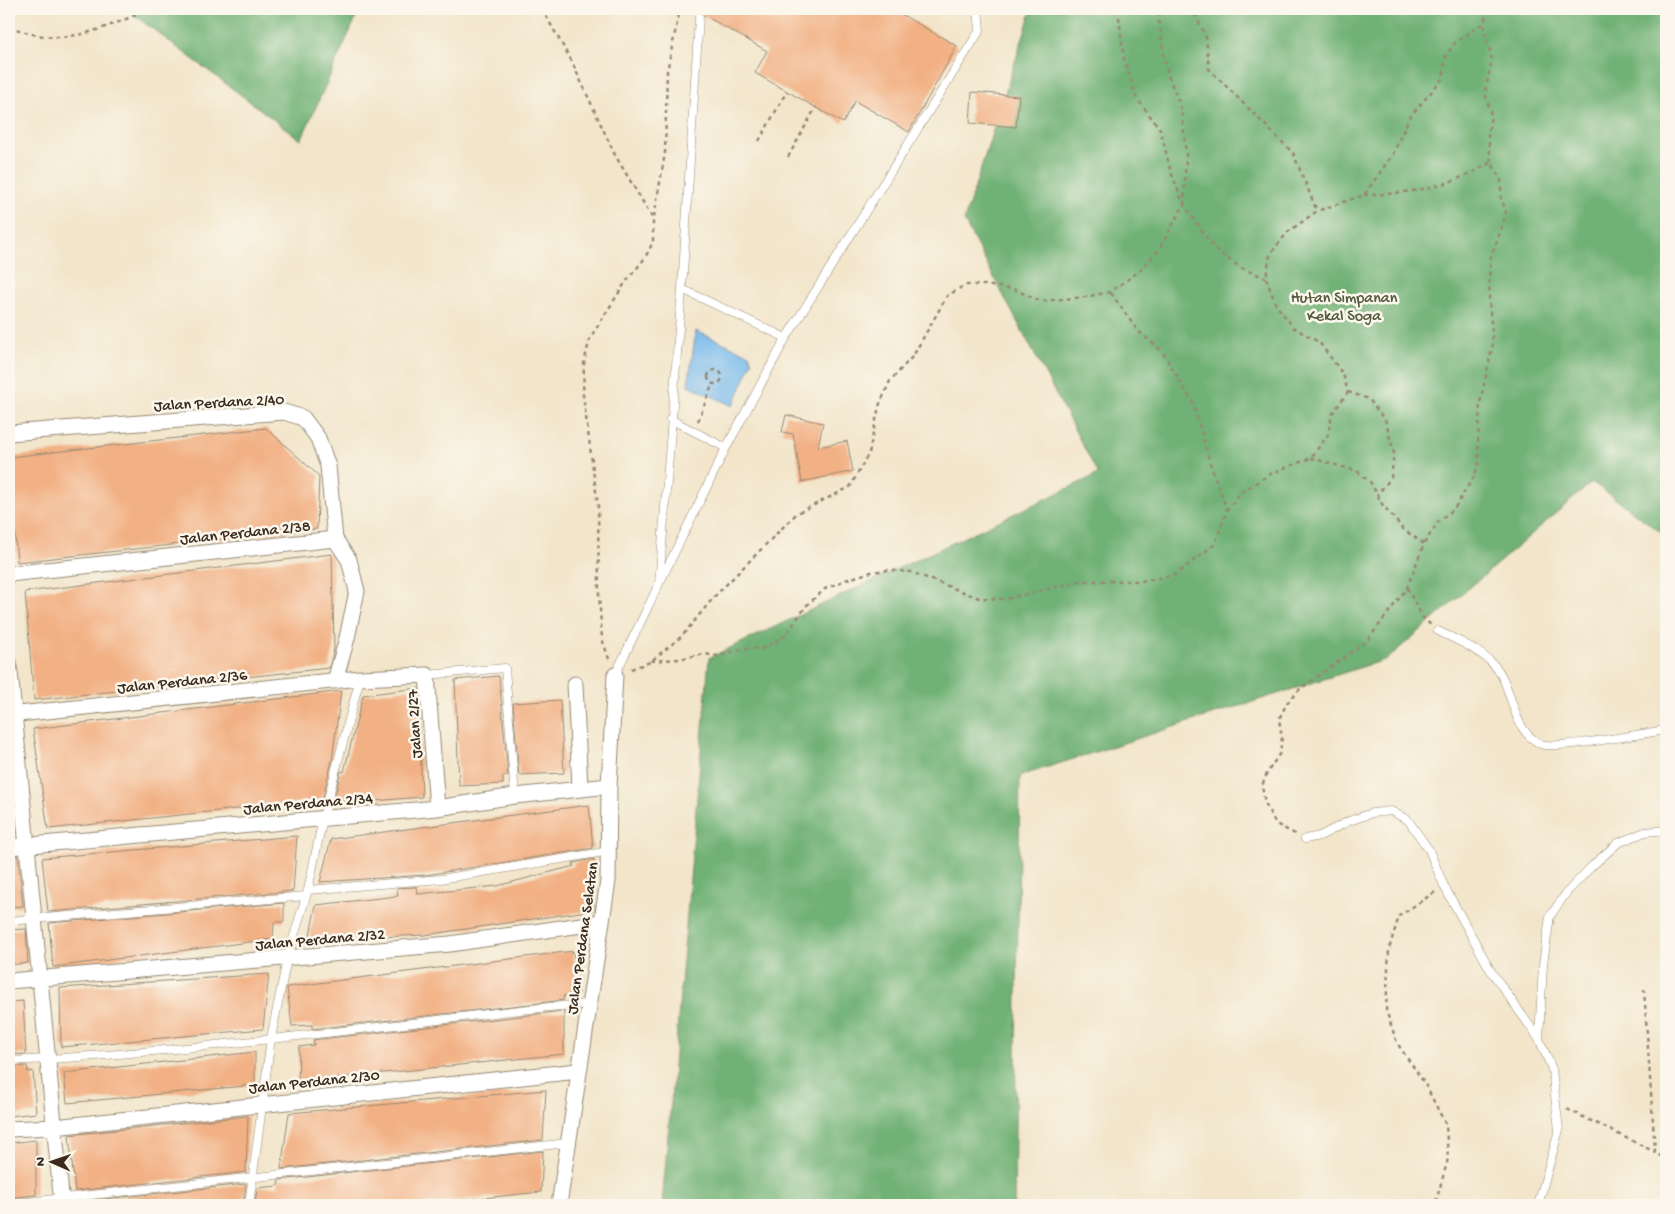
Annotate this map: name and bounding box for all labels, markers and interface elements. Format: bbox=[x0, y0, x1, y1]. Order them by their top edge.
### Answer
park label: Hutan Simpanan Kekal Soga bbox=[1291, 290, 1398, 327]
street label: Jalan Perdana 2/40 bbox=[153, 392, 285, 417]
street label: Jalan Perdana 2/38 bbox=[179, 518, 312, 551]
street label: Jalan Perdana 2/36 bbox=[116, 667, 249, 700]
street label: Jalan 2/27 bbox=[405, 688, 428, 759]
street label: Jalan Perdana 2/34 bbox=[243, 790, 374, 821]
street label: Jalan Perdana Selatan bbox=[564, 861, 605, 1016]
street label: Jalan Perdana 2/32 bbox=[255, 926, 386, 957]
street label: Jalan Perdana 2/30 bbox=[248, 1067, 381, 1100]
north arrow bbox=[28, 1136, 78, 1186]
text: N bbox=[33, 1157, 50, 1166]

